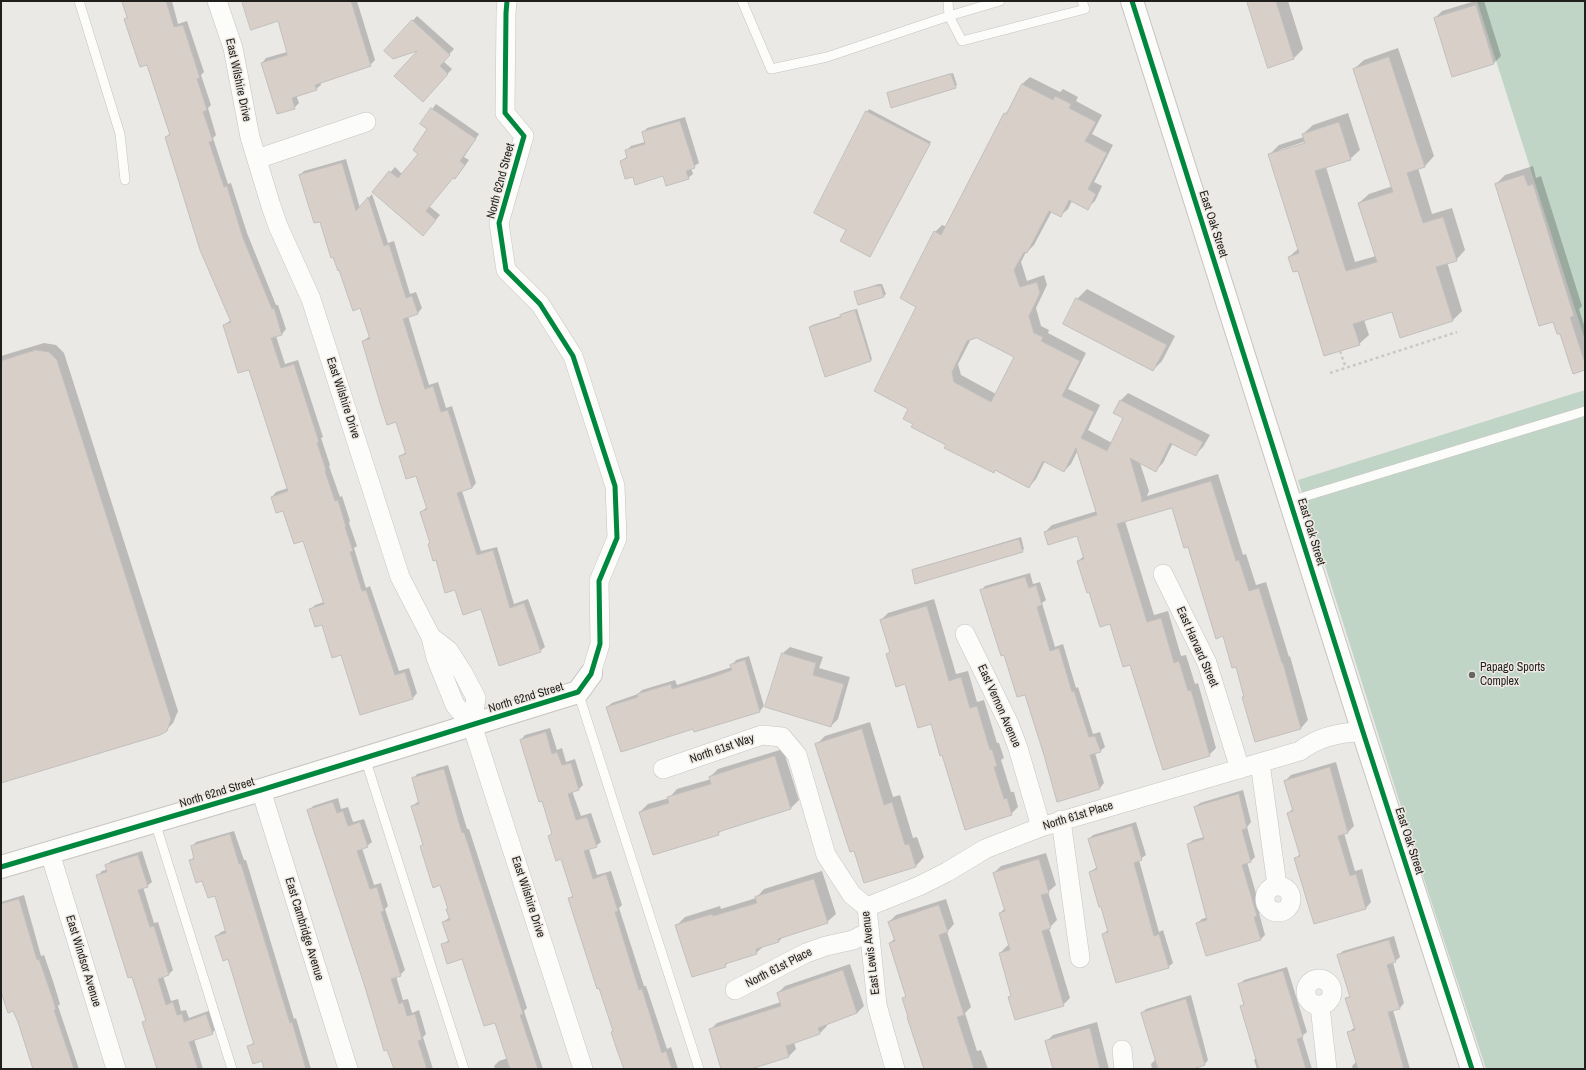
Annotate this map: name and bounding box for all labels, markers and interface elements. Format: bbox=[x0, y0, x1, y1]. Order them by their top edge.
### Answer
street label: East Wilshire Drive bbox=[222, 37, 254, 123]
street label: North 62nd Street bbox=[484, 142, 518, 220]
street label: East Oak Street bbox=[1195, 189, 1231, 259]
street label: East Wilshire Drive bbox=[323, 355, 363, 441]
street label: East Oak Street bbox=[1294, 497, 1328, 567]
street label: East Harvard Street bbox=[1173, 605, 1221, 689]
place label: Papago Sports Complex bbox=[1480, 661, 1545, 689]
street label: East Vernon Avenue bbox=[974, 662, 1024, 750]
marker: Papago Sports Complex bbox=[1467, 670, 1477, 680]
street label: North 62nd Street bbox=[487, 680, 565, 716]
street label: North 61st Way bbox=[688, 731, 756, 767]
street label: North 62nd Street bbox=[178, 775, 256, 811]
street label: North 61st Place bbox=[1041, 798, 1115, 834]
street label: East Oak Street bbox=[1391, 806, 1427, 876]
street label: East Wilshire Drive bbox=[508, 854, 548, 940]
street label: East Cambridge Avenue bbox=[281, 876, 327, 982]
street label: East Lewis Avenue bbox=[859, 910, 883, 996]
street label: East Windsor Avenue bbox=[62, 913, 104, 1009]
street label: North 61st Place bbox=[743, 945, 815, 991]

